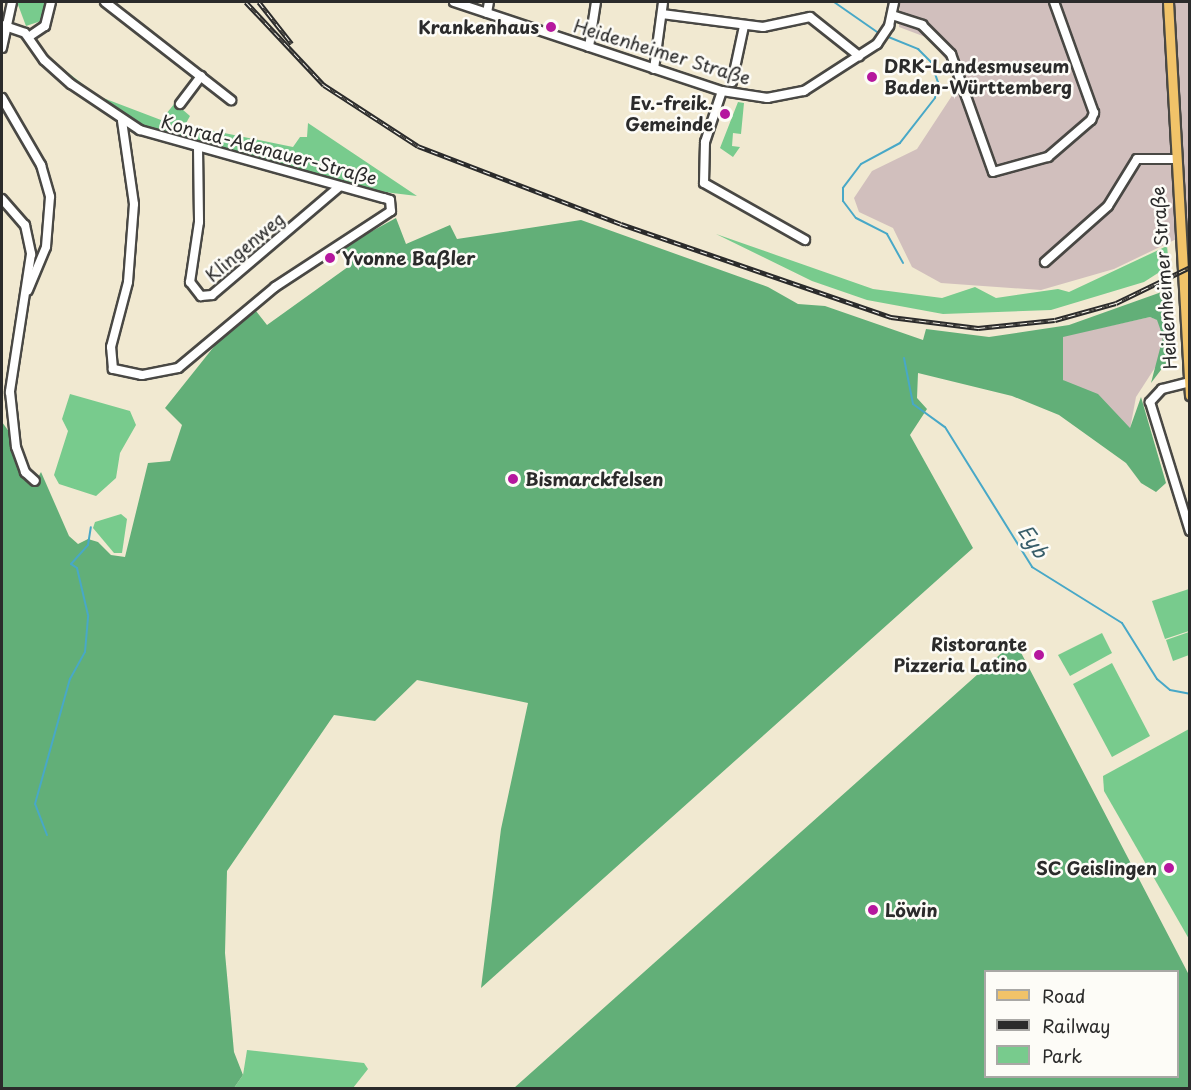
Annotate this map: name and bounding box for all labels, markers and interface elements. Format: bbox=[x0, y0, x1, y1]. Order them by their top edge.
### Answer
street label: Heidenheimer Straße bbox=[571, 15, 753, 89]
place label: Krankenhaus bbox=[418, 16, 539, 38]
marker: Krankenhaus bbox=[544, 20, 558, 34]
place label: DRK-Landesmuseum Baden-Württemberg bbox=[884, 56, 1072, 98]
marker: DRK-Landesmuseum Baden-Württemberg bbox=[865, 70, 879, 84]
place label: Ev.-freik. Gemeinde bbox=[625, 93, 713, 136]
marker: Ev.-freik. Gemeinde bbox=[718, 107, 732, 121]
street label: Konrad-Adenauer-Straße bbox=[159, 111, 379, 189]
street label: Heidenheimer Straße bbox=[1147, 186, 1181, 370]
street label: Klingenweg bbox=[201, 208, 289, 286]
place label: Yvonne Baßler bbox=[342, 247, 475, 269]
marker: Yvonne Baßler bbox=[323, 251, 337, 265]
place label: Bismarckfelsen bbox=[525, 468, 663, 490]
marker: Bismarckfelsen bbox=[506, 472, 520, 486]
water label: Eyb bbox=[1013, 520, 1053, 562]
place label: Ristorante Pizzeria Latino bbox=[891, 634, 1027, 676]
marker: Ristorante Pizzeria Latino bbox=[1032, 648, 1046, 662]
place label: SC Geislingen bbox=[1035, 857, 1157, 879]
marker: SC Geislingen bbox=[1162, 861, 1176, 875]
place label: Löwin bbox=[885, 899, 938, 921]
marker: Löwin bbox=[866, 903, 880, 917]
legend bbox=[984, 970, 1179, 1078]
text: Road bbox=[1042, 982, 1086, 1009]
text: Railway bbox=[1042, 1012, 1110, 1039]
text: Park bbox=[1042, 1042, 1082, 1069]

